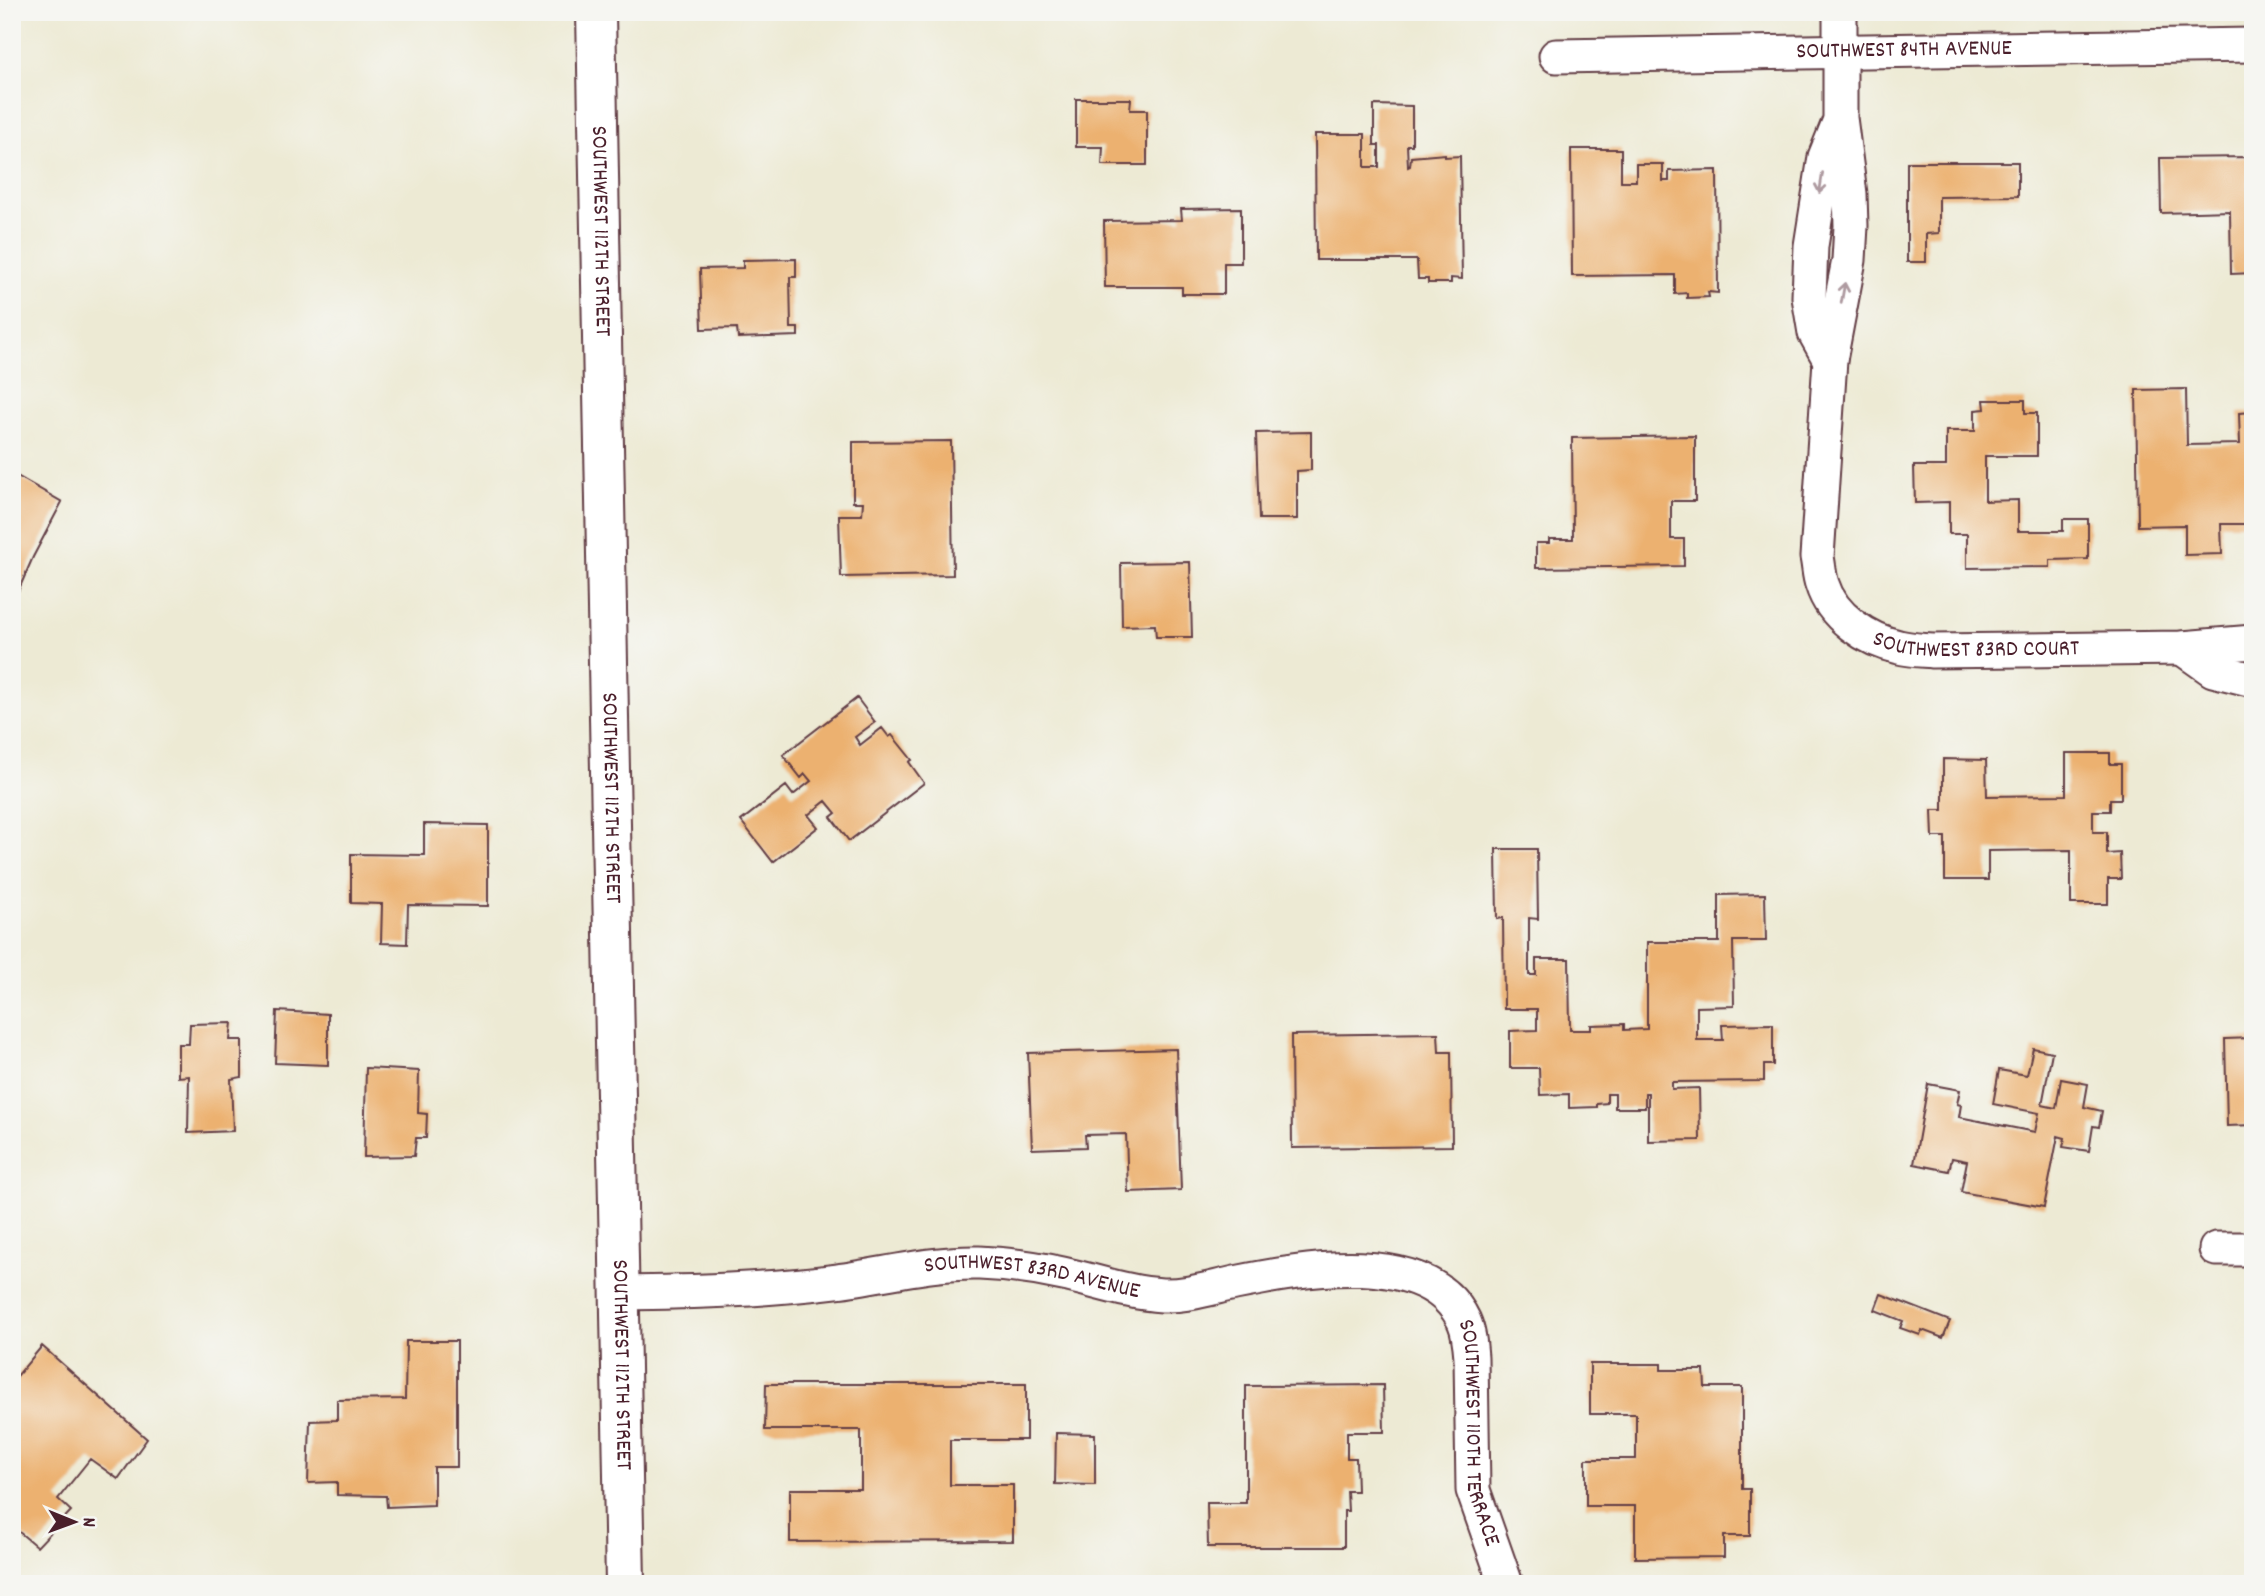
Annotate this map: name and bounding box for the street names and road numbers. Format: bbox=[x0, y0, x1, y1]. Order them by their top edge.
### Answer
street label: SOUTHWEST 84TH AVENUE bbox=[1796, 32, 2013, 69]
street label: SOUTHWEST 112TH STREET bbox=[582, 125, 618, 337]
street label: SOUTHWEST 83RD COURT bbox=[1867, 623, 2079, 668]
street label: SOUTHWEST 112TH STREET bbox=[592, 692, 629, 904]
street label: SOUTHWEST 83RD AVENUE bbox=[922, 1246, 1143, 1309]
street label: SOUTHWEST 112TH STREET bbox=[603, 1259, 639, 1470]
street label: SOUTHWEST 110TH TERRACE bbox=[1448, 1315, 1508, 1551]

